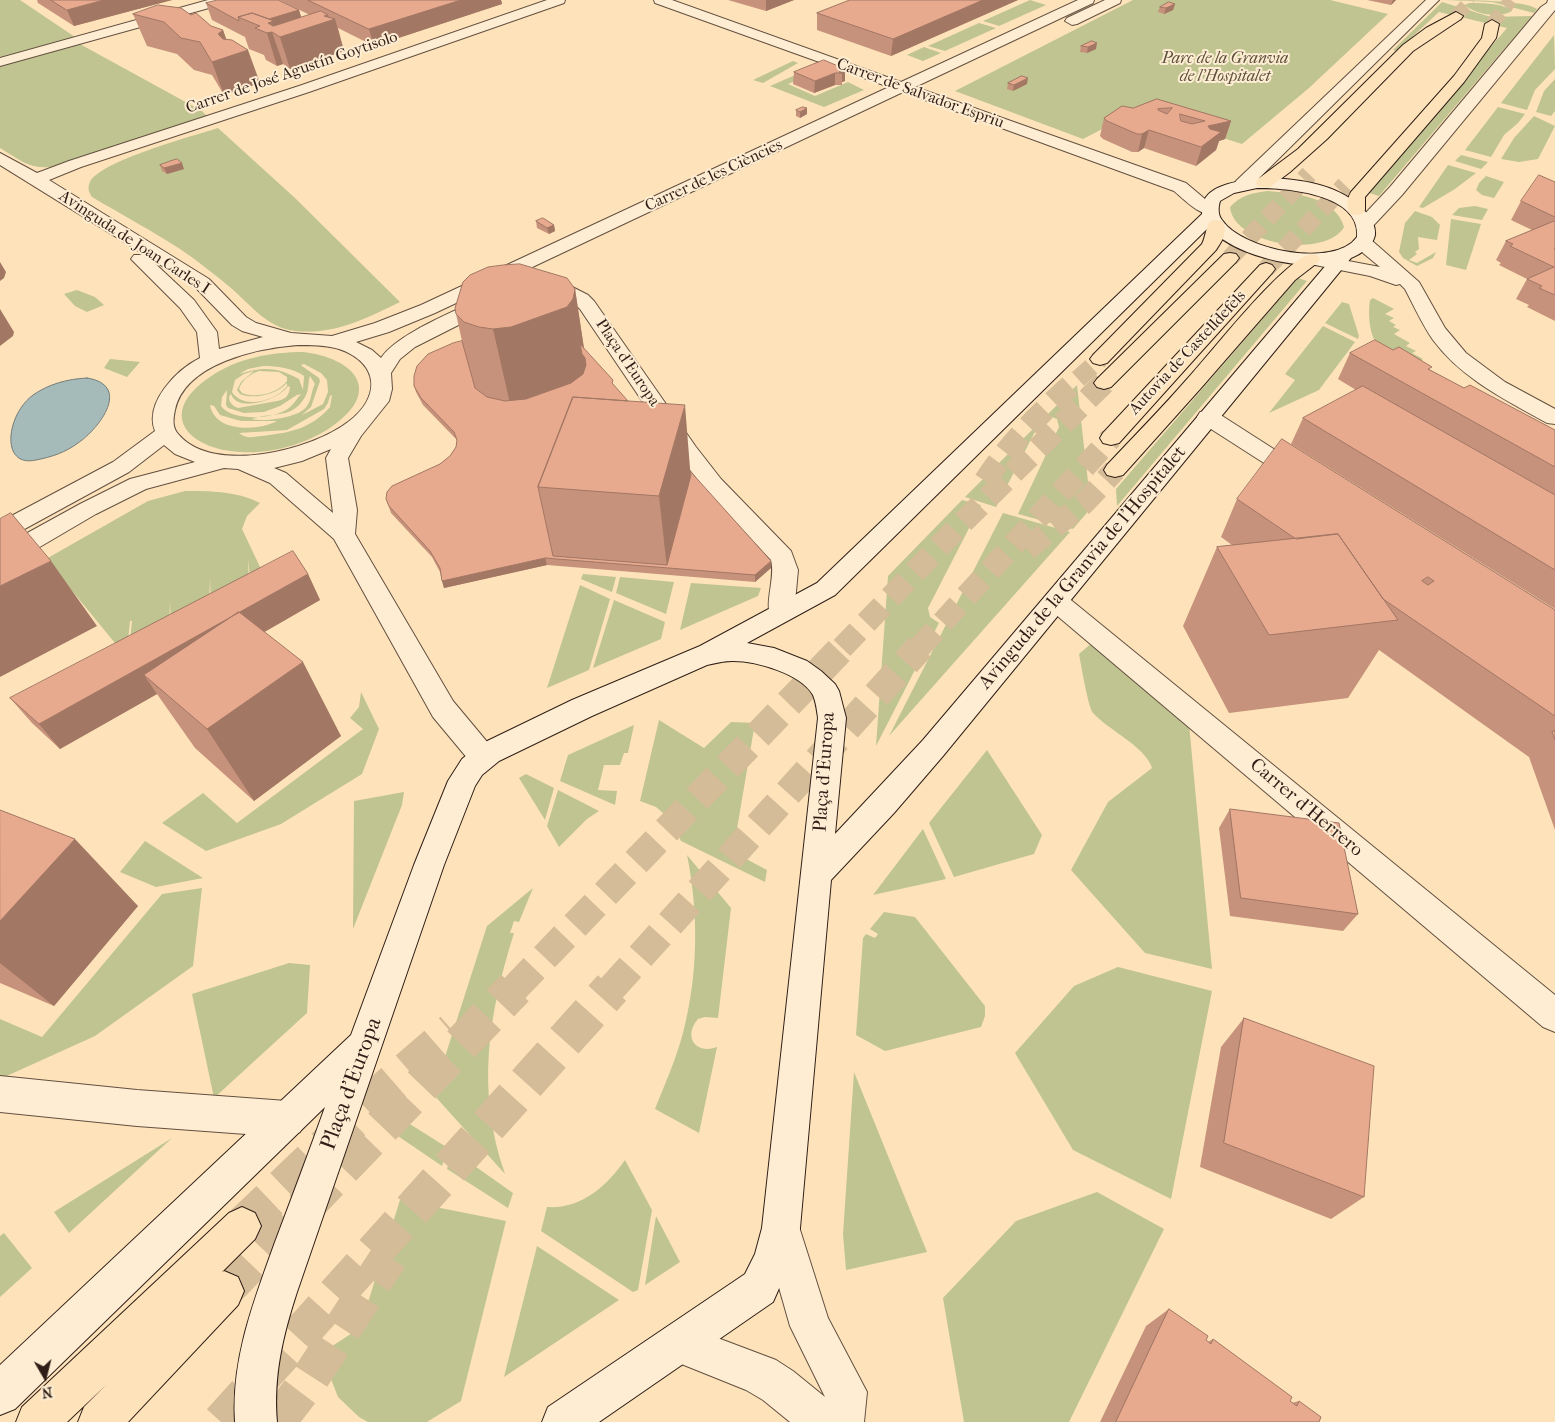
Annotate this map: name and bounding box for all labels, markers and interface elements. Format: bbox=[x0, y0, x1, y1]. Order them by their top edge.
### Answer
street label: Carrer de José Agustín Goytisolo bbox=[184, 28, 400, 118]
park label: Parc de la Granvia de l'Hospitalet bbox=[1162, 49, 1288, 87]
street label: Carrer de Salvador Espriu bbox=[834, 55, 1006, 133]
street label: Carrer de les Ciències bbox=[642, 136, 786, 216]
street label: Avinguda de Joan Carles I bbox=[55, 187, 213, 299]
street label: Autovia de Castelldefels bbox=[1126, 287, 1250, 419]
street label: Plaça d'Europa bbox=[591, 316, 663, 410]
street label: Avinguda de la Granvia de l'Hospitalet bbox=[974, 442, 1192, 694]
street label: Plaça d'Europa bbox=[809, 711, 841, 833]
street label: Carrer d'Herrero bbox=[1245, 754, 1367, 862]
street label: Plaça d'Europa bbox=[316, 1014, 388, 1154]
north arrow bbox=[20, 1352, 70, 1402]
text: N bbox=[41, 1383, 54, 1402]

